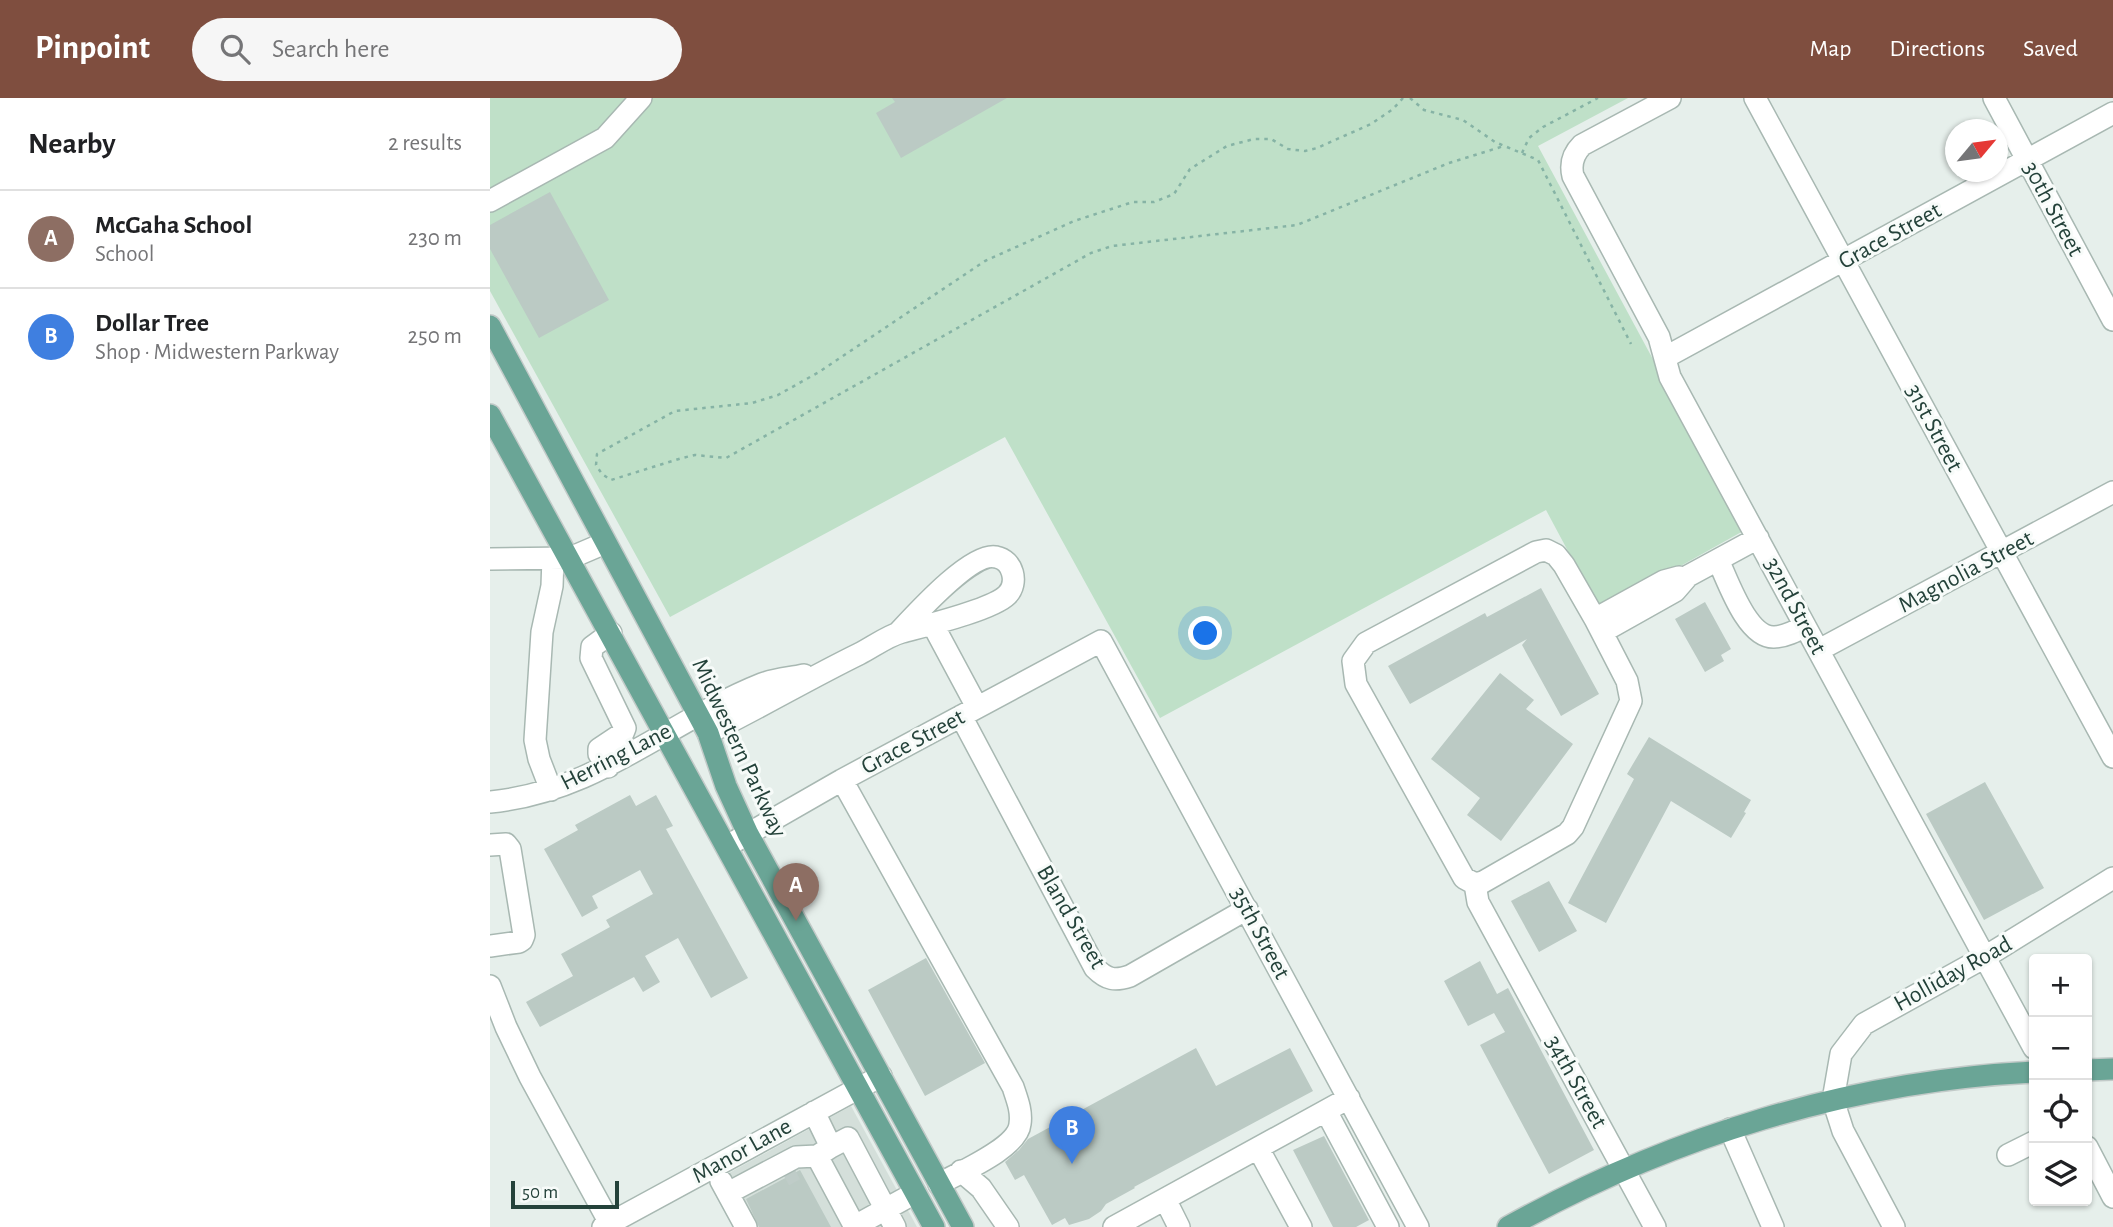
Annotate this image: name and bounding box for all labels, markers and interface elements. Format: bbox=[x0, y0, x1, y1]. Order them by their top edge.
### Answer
search box bbox=[192, 18, 682, 81]
icon: search bbox=[216, 30, 254, 68]
text: Pinpoint bbox=[35, 32, 150, 65]
text: Search here bbox=[272, 36, 390, 62]
text: Map bbox=[1809, 37, 1851, 61]
text: Directions bbox=[1889, 37, 1985, 61]
text: Saved bbox=[2023, 37, 2078, 61]
north arrow bbox=[1945, 119, 2008, 182]
text: Nearby bbox=[28, 129, 116, 159]
text: 2 results bbox=[388, 132, 462, 155]
street label: 30th Street bbox=[2018, 158, 2088, 260]
street label: Grace Street bbox=[1835, 198, 1946, 274]
text: McGaha School bbox=[95, 212, 252, 238]
text: A bbox=[44, 227, 58, 250]
text: 230 m bbox=[408, 227, 462, 250]
text: School bbox=[95, 243, 154, 266]
text: Dollar Tree bbox=[95, 310, 209, 336]
text: B bbox=[44, 325, 58, 348]
text: 250 m bbox=[408, 325, 462, 348]
text: Shop · Midwestern Parkway bbox=[95, 341, 339, 364]
street label: 31st Street bbox=[1901, 380, 1967, 476]
street label: Magnolia Street bbox=[1895, 526, 2038, 618]
street label: 32nd Street bbox=[1760, 554, 1831, 659]
your location bbox=[1188, 616, 1222, 650]
street label: Midwestern Parkway bbox=[687, 655, 791, 841]
street label: Grace Street bbox=[857, 705, 969, 779]
street label: Herring Lane bbox=[557, 719, 675, 795]
street label: Bland Street bbox=[1032, 861, 1110, 973]
pin: A bbox=[773, 863, 819, 921]
street label: 35th Street bbox=[1226, 883, 1294, 983]
street label: Holliday Road bbox=[1890, 932, 2016, 1016]
map controls bbox=[2029, 954, 2092, 1206]
button: + bbox=[2029, 954, 2092, 1017]
button: − bbox=[2029, 1017, 2092, 1080]
street label: 34th Street bbox=[1541, 1032, 1611, 1133]
button: locate bbox=[2029, 1080, 2092, 1143]
pin: B bbox=[1049, 1106, 1095, 1164]
street label: Manor Lane bbox=[688, 1114, 796, 1188]
button: layers bbox=[2029, 1143, 2092, 1206]
scale bar bbox=[511, 1178, 620, 1210]
text: 50 m bbox=[522, 1183, 558, 1202]

